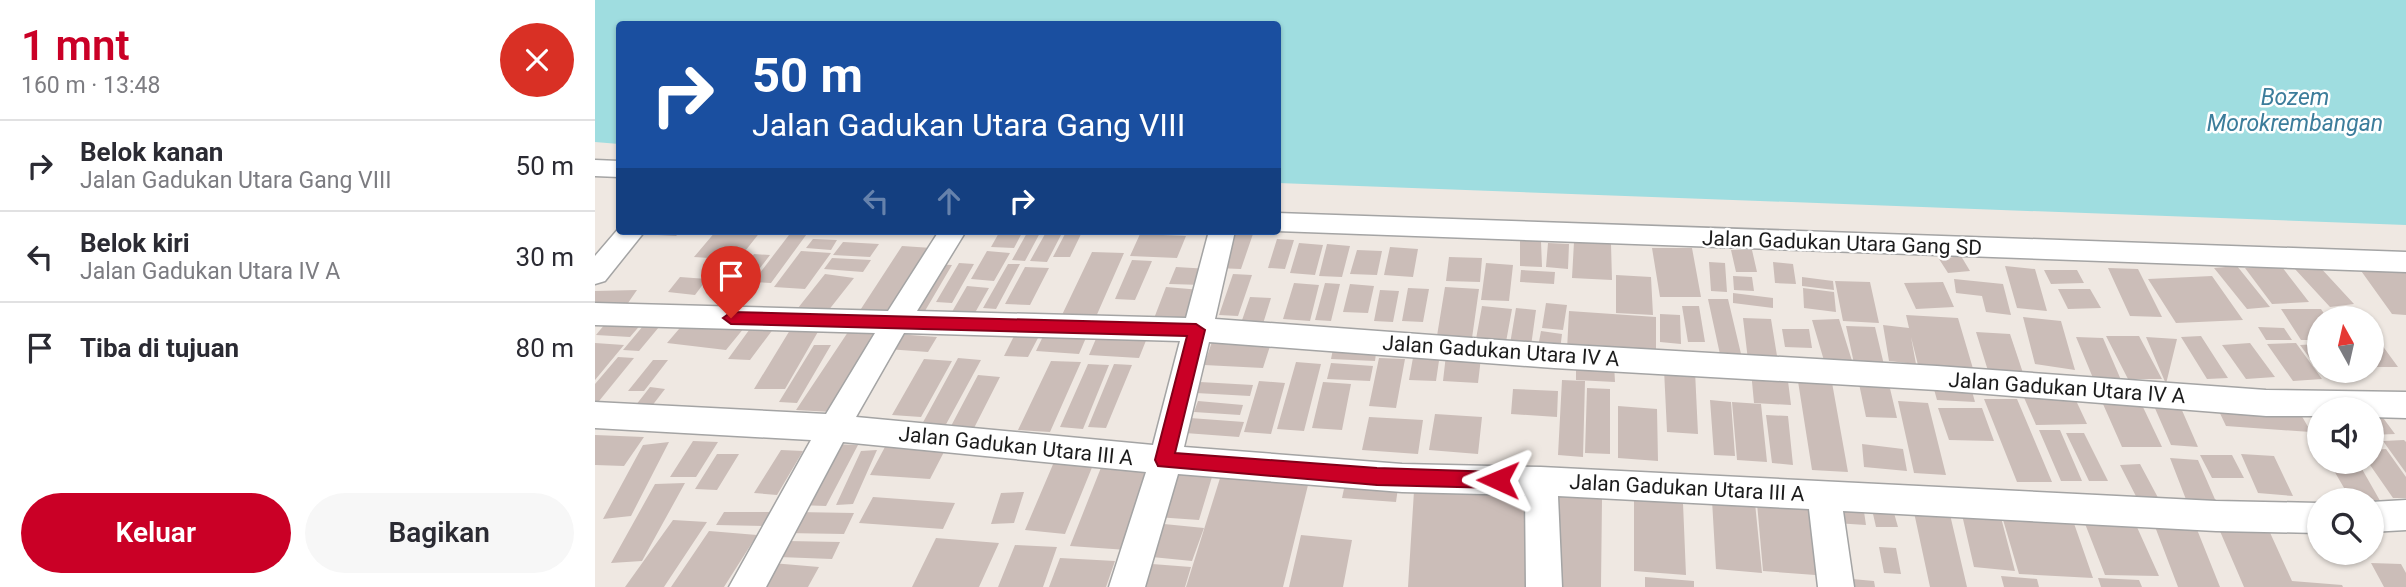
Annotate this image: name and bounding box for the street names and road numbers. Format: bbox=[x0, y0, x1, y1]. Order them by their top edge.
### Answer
street label: Jalan Gadukan Utara Gang SD bbox=[1702, 226, 1982, 260]
street label: Jalan Gadukan Utara IV A bbox=[1382, 331, 1621, 371]
street label: Jalan Gadukan Utara IV A bbox=[1948, 368, 2187, 408]
street label: Jalan Gadukan Utara III A bbox=[898, 422, 1135, 470]
street label: Jalan Gadukan Utara III A bbox=[1569, 470, 1806, 506]

